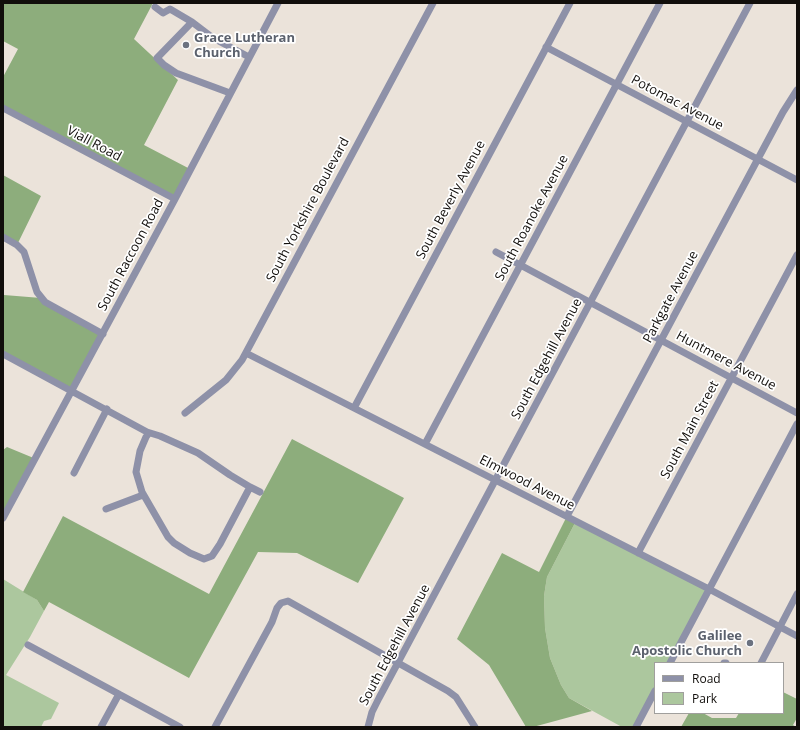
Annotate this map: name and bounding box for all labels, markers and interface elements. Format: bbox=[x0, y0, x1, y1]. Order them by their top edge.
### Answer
place label: Grace Lutheran Church bbox=[194, 30, 295, 61]
marker: Grace Lutheran Church bbox=[181, 40, 191, 50]
street label: Potomac Avenue bbox=[628, 72, 726, 134]
street label: Viall Road bbox=[64, 123, 124, 165]
street label: South Yorkshire Boulevard bbox=[263, 135, 353, 285]
street label: South Beverly Avenue bbox=[413, 138, 489, 262]
street label: South Roanoke Avenue bbox=[492, 152, 572, 284]
street label: South Raccoon Road bbox=[95, 196, 167, 314]
street label: Parkgate Avenue bbox=[640, 248, 702, 346]
street label: South Edgehill Avenue bbox=[508, 296, 586, 422]
street label: Huntmere Avenue bbox=[673, 328, 779, 394]
street label: South Main Street bbox=[658, 378, 722, 482]
street label: Elmwood Avenue bbox=[477, 452, 577, 514]
street label: South Edgehill Avenue bbox=[356, 582, 434, 708]
place label: Galilee Apostolic Church bbox=[632, 628, 742, 659]
marker: Galilee Apostolic Church bbox=[745, 638, 755, 648]
legend bbox=[654, 662, 784, 714]
text: Road bbox=[692, 670, 721, 687]
text: Park bbox=[692, 690, 717, 707]

